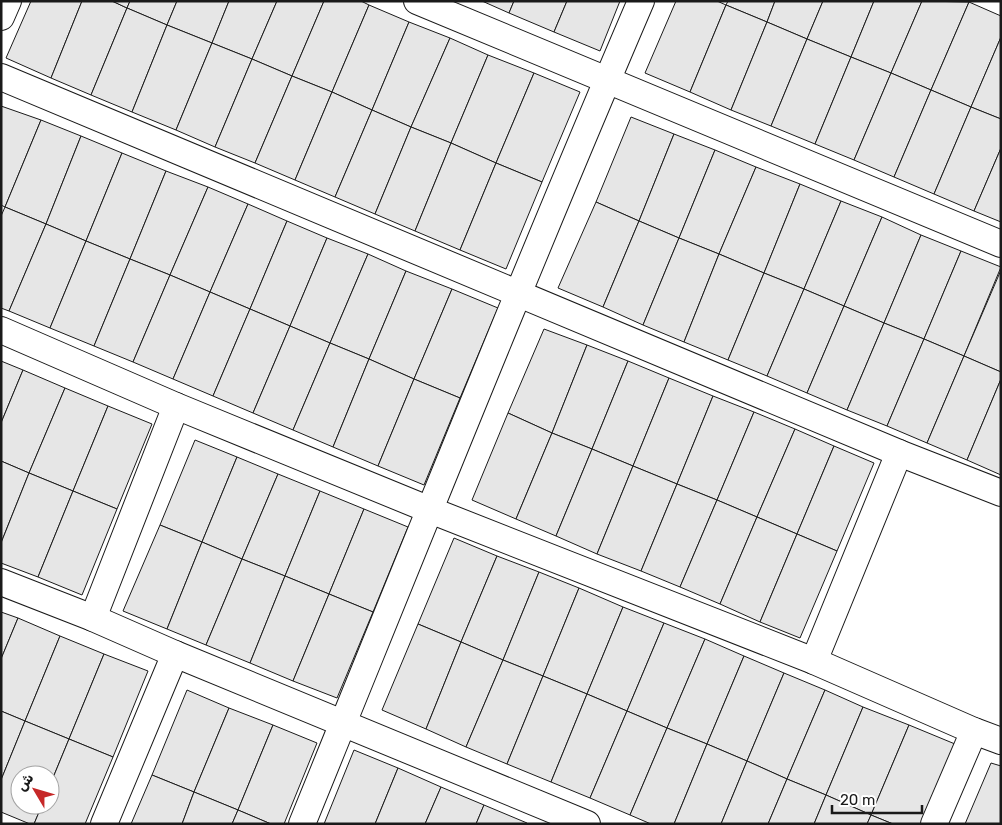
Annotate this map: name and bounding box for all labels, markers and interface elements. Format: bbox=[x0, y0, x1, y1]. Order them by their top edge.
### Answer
north arrow bbox=[10, 765, 60, 815]
text: ش bbox=[13, 770, 37, 795]
scale bar bbox=[832, 782, 922, 814]
text: 20 m bbox=[840, 791, 875, 809]

